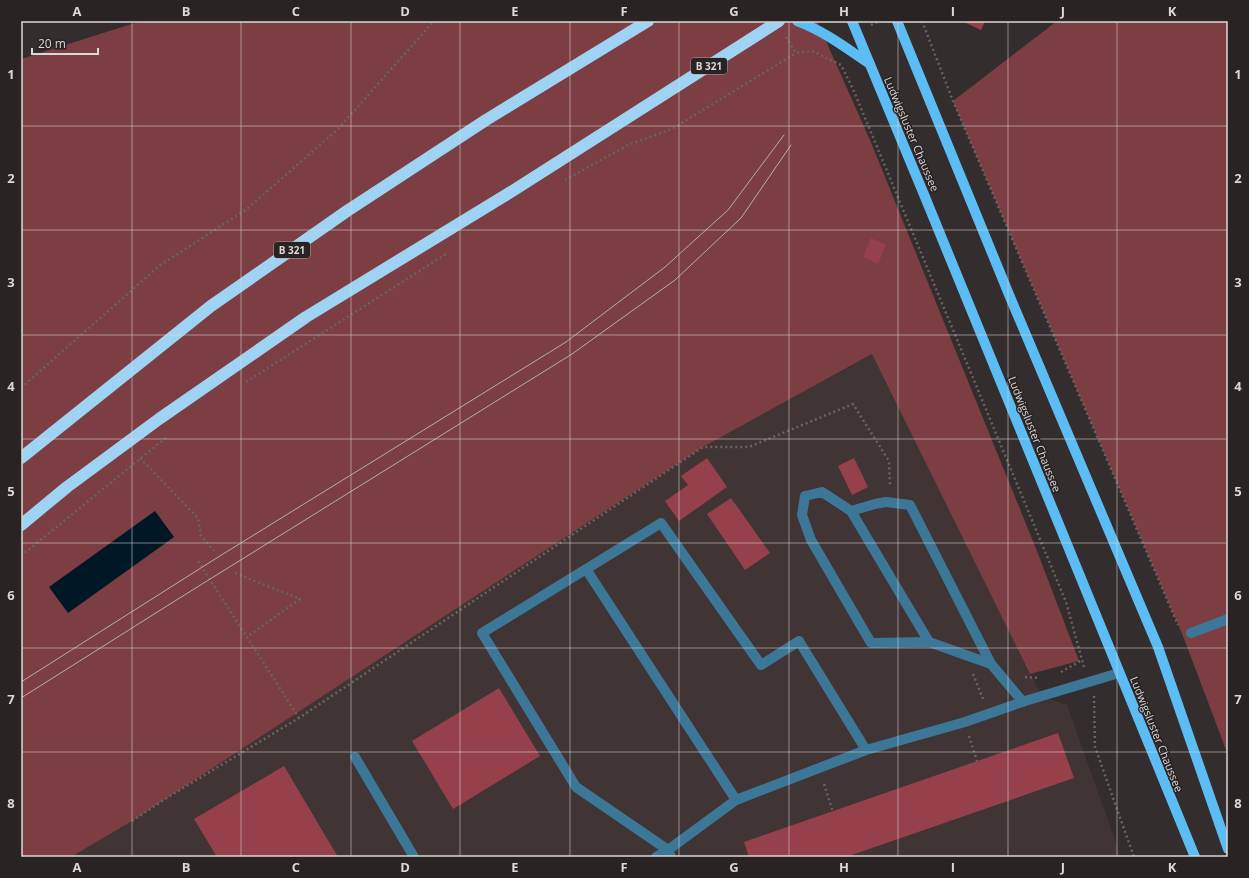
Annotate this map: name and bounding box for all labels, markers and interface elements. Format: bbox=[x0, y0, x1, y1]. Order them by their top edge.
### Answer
text: A bbox=[73, 2, 82, 20]
text: B bbox=[182, 2, 191, 20]
text: C bbox=[292, 2, 300, 20]
text: D bbox=[400, 2, 410, 20]
text: E bbox=[511, 2, 519, 20]
text: F bbox=[620, 2, 628, 20]
text: G bbox=[729, 2, 739, 20]
text: H bbox=[839, 2, 849, 20]
text: I bbox=[951, 2, 955, 20]
text: J bbox=[1060, 2, 1065, 20]
text: K bbox=[1168, 2, 1177, 20]
scale bar bbox=[32, 30, 98, 56]
text: 20 m bbox=[38, 35, 66, 52]
road number: B 321 bbox=[691, 58, 727, 74]
text: 1 bbox=[7, 65, 15, 83]
text: 1 bbox=[1234, 65, 1242, 83]
street label: Ludwigsluster Chaussee bbox=[881, 74, 943, 194]
text: 2 bbox=[7, 169, 15, 187]
text: 2 bbox=[1234, 169, 1242, 187]
road number: B 321 bbox=[274, 242, 310, 258]
text: 3 bbox=[7, 273, 15, 291]
text: 3 bbox=[1234, 273, 1242, 291]
street label: Ludwigsluster Chaussee bbox=[1005, 374, 1065, 494]
text: 4 bbox=[7, 377, 15, 395]
text: 4 bbox=[1234, 377, 1242, 395]
text: 5 bbox=[7, 482, 15, 500]
text: 5 bbox=[1234, 482, 1242, 500]
text: 6 bbox=[7, 586, 15, 604]
text: 6 bbox=[1234, 586, 1242, 604]
street label: Ludwigsluster Chaussee bbox=[1127, 674, 1187, 794]
text: 7 bbox=[7, 690, 15, 708]
text: 7 bbox=[1234, 690, 1242, 708]
text: 8 bbox=[7, 794, 15, 812]
text: 8 bbox=[1234, 794, 1242, 812]
text: A bbox=[73, 858, 82, 876]
text: B bbox=[182, 858, 191, 876]
text: C bbox=[292, 858, 300, 876]
text: D bbox=[400, 858, 410, 876]
text: E bbox=[511, 858, 519, 876]
text: F bbox=[620, 858, 628, 876]
text: G bbox=[729, 858, 739, 876]
text: H bbox=[839, 858, 849, 876]
text: I bbox=[951, 858, 955, 876]
text: J bbox=[1060, 858, 1065, 876]
text: K bbox=[1168, 858, 1177, 876]

